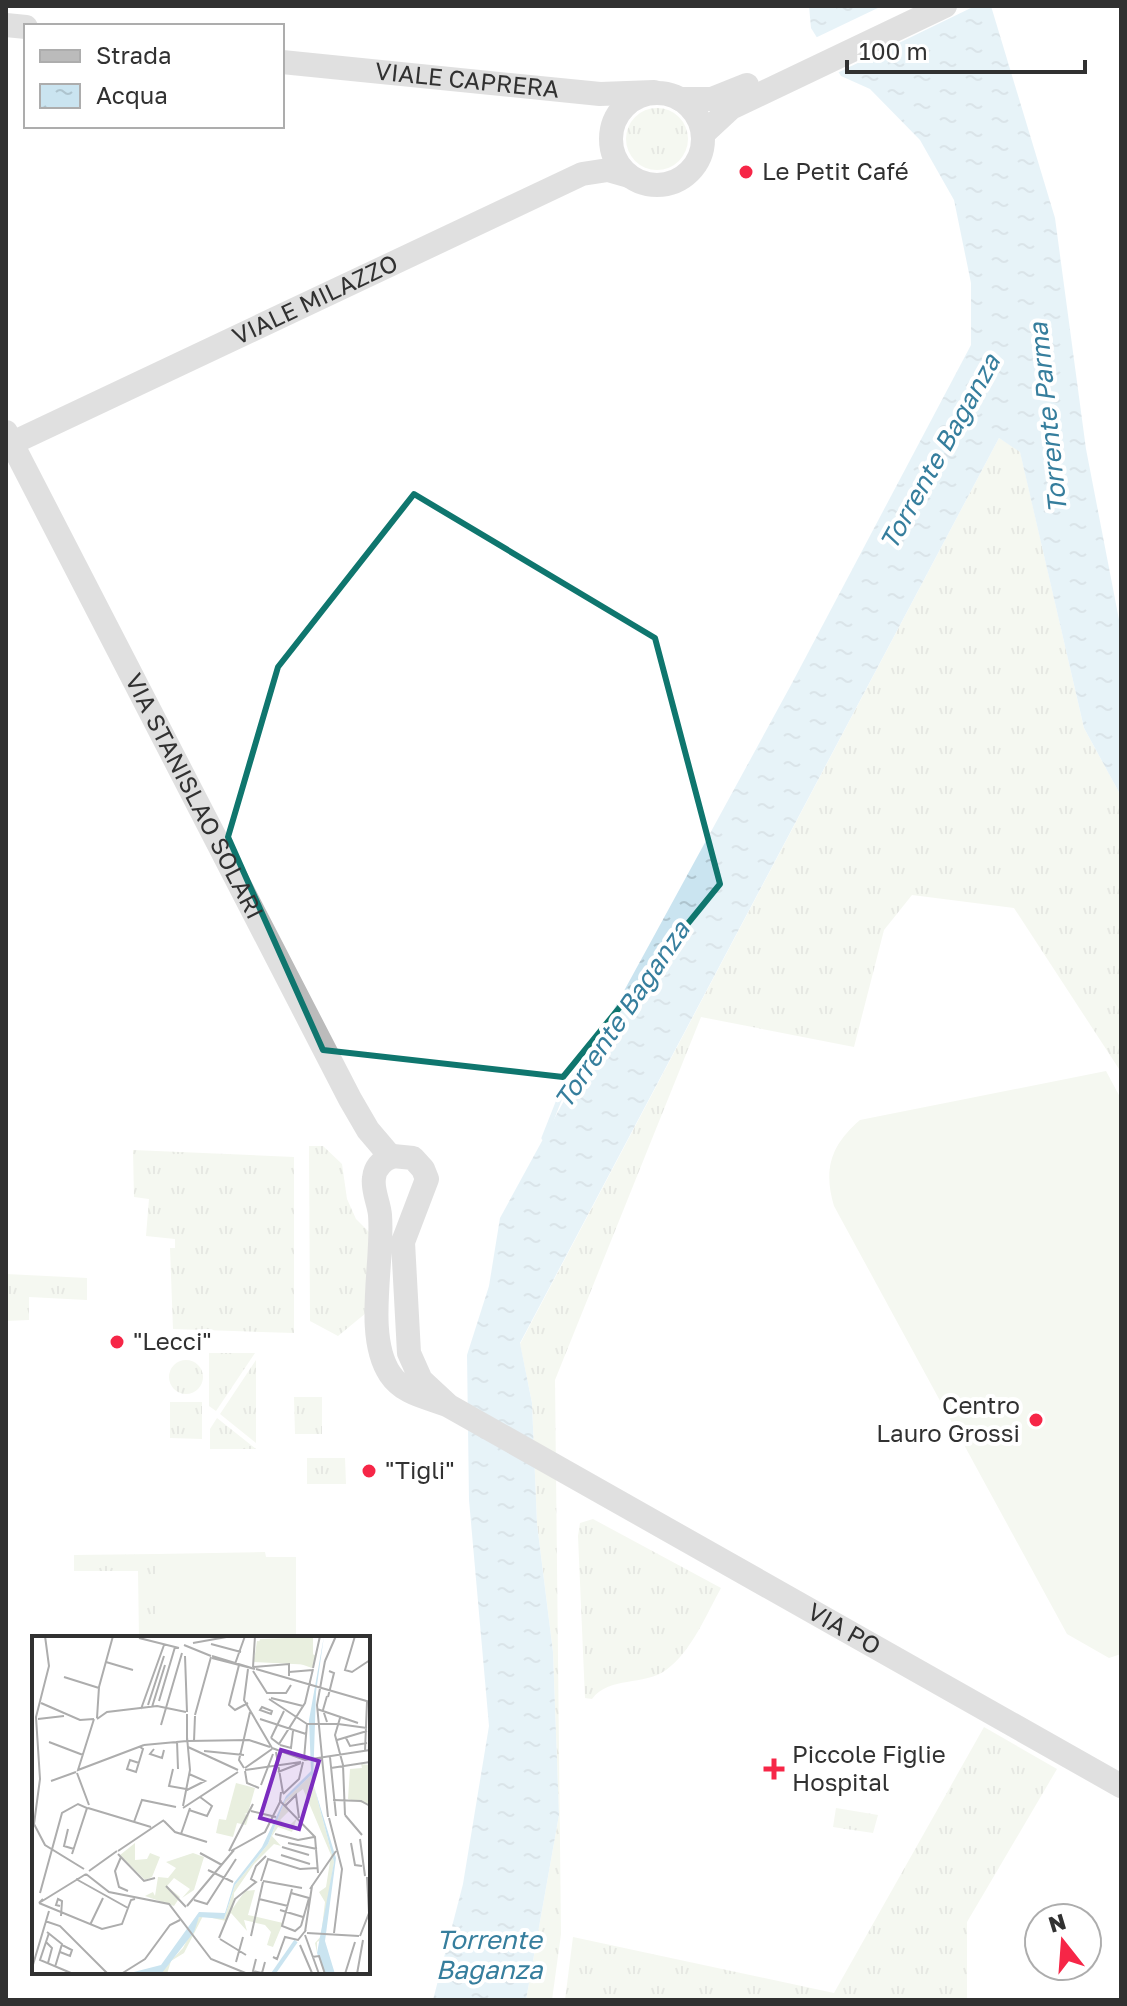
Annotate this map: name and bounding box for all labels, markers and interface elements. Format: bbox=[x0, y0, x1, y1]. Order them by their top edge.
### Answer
legend bbox=[24, 24, 284, 128]
scale bar bbox=[847, 24, 1085, 74]
text: 100 m bbox=[859, 36, 928, 65]
text: Strada bbox=[96, 40, 171, 69]
street label: VIALE CAPRERA bbox=[374, 55, 561, 103]
text: Acqua bbox=[96, 80, 168, 109]
place label: Le Petit Café bbox=[762, 156, 909, 185]
marker: Le Petit Café bbox=[737, 163, 755, 181]
street label: VIALE MILAZZO bbox=[227, 247, 402, 350]
water label: Torrente Parma bbox=[1022, 320, 1073, 515]
water label: Torrente Baganza bbox=[873, 347, 1007, 555]
street label: VIA STANISLAO SOLARI bbox=[120, 668, 271, 923]
water label: Torrente Baganza bbox=[548, 914, 696, 1114]
place label: "Lecci" bbox=[133, 1326, 212, 1355]
marker: "Lecci" bbox=[108, 1333, 126, 1351]
place label: Centro Lauro Grossi bbox=[876, 1390, 1020, 1447]
marker: Centro Lauro Grossi bbox=[1027, 1411, 1045, 1429]
place label: "Tigli" bbox=[385, 1455, 455, 1484]
marker: "Tigli" bbox=[360, 1462, 378, 1480]
street label: VIA PO bbox=[803, 1596, 886, 1660]
inset map bbox=[32, 1636, 370, 1974]
place label: Piccole Figlie Hospital bbox=[792, 1739, 946, 1796]
marker: Piccole Figlie Hospital bbox=[763, 1758, 785, 1780]
north arrow bbox=[1023, 1902, 1103, 1982]
text: N bbox=[1045, 1907, 1069, 1938]
water label: Torrente Baganza bbox=[436, 1924, 544, 1985]

